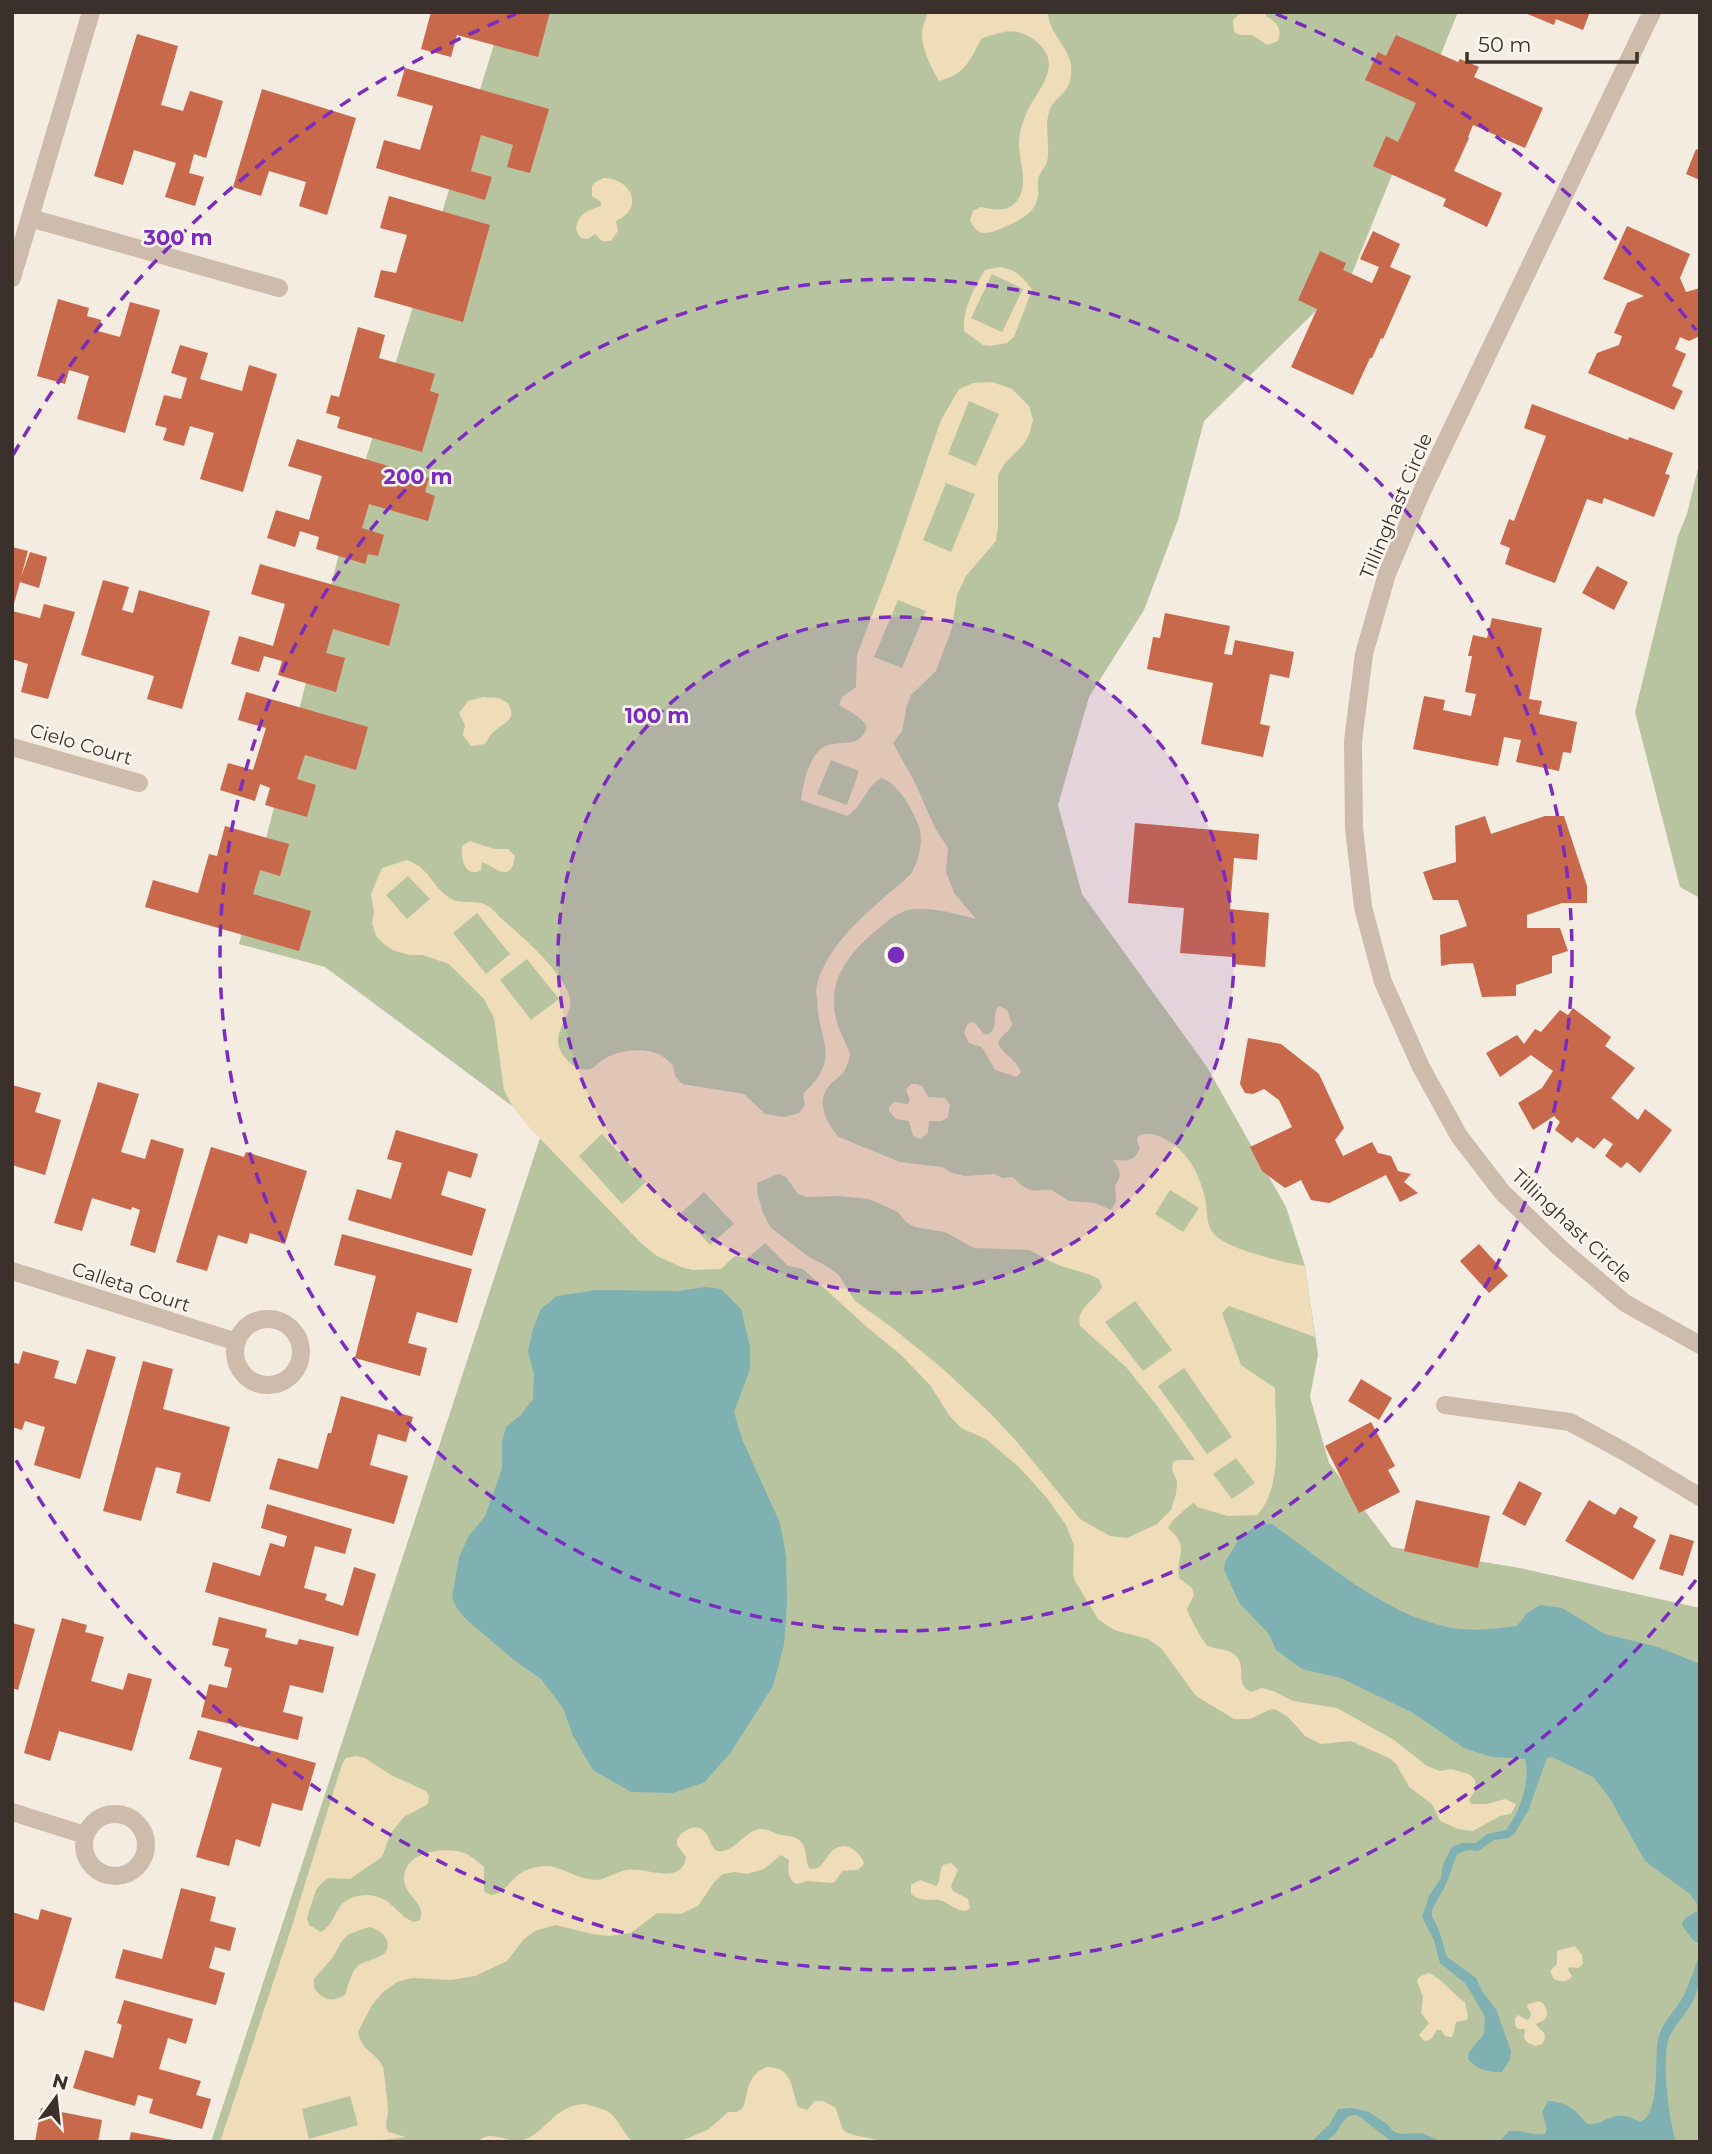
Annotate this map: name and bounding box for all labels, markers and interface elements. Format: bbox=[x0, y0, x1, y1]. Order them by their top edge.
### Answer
scale bar bbox=[1467, 21, 1637, 65]
text: 50 m bbox=[1478, 32, 1532, 57]
text: 300 m bbox=[143, 225, 212, 250]
street label: Tillinghast Circle bbox=[1355, 430, 1437, 582]
text: 200 m bbox=[384, 464, 452, 489]
text: 100 m bbox=[625, 703, 689, 728]
street label: Cielo Court bbox=[27, 718, 135, 770]
centre of rings bbox=[884, 943, 908, 967]
street label: Tillinghast Circle bbox=[1507, 1164, 1637, 1288]
street label: Calleta Court bbox=[69, 1257, 193, 1317]
north arrow bbox=[21, 2063, 91, 2133]
text: N bbox=[50, 2069, 71, 2095]

